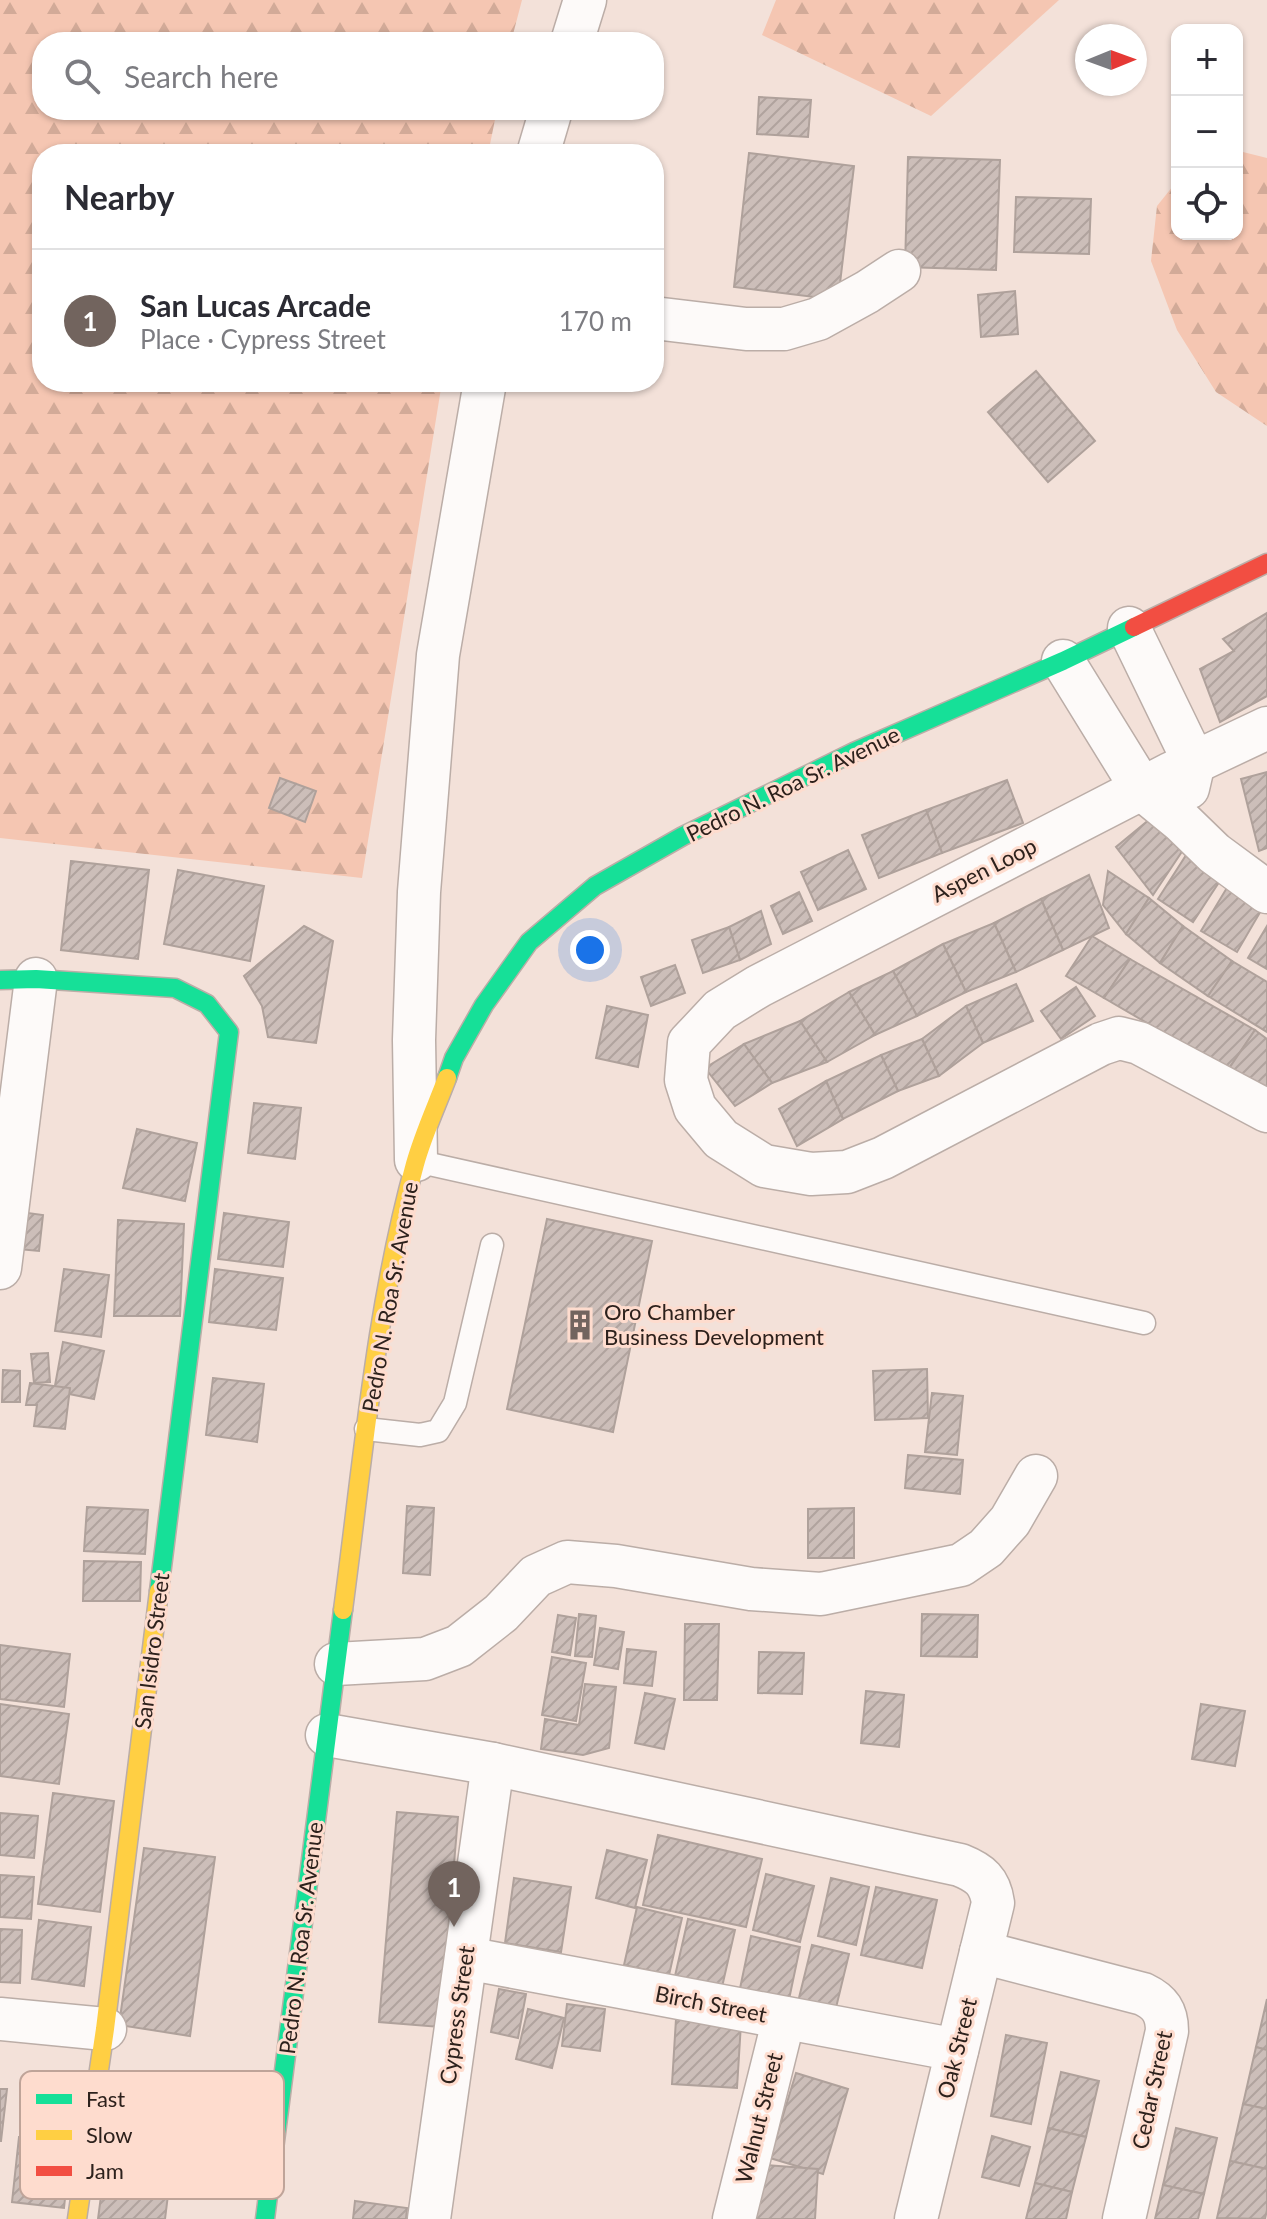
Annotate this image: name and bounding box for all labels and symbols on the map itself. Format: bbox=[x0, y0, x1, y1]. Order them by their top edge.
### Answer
north arrow bbox=[1075, 24, 1147, 96]
street label: Pedro N. Roa Sr. Avenue bbox=[682, 720, 904, 847]
street label: Aspen Loop bbox=[927, 832, 1041, 907]
your location bbox=[570, 930, 610, 970]
street label: Pedro N. Roa Sr. Avenue bbox=[356, 1179, 423, 1414]
place label: Oro Chamber Business Development bbox=[604, 1298, 824, 1350]
building icon: Oro Chamber Business Development bbox=[563, 1308, 597, 1342]
street label: San Isidro Street bbox=[129, 1571, 174, 1731]
street label: Pedro N. Roa Sr. Avenue bbox=[273, 1820, 328, 2056]
pin: 1 bbox=[428, 1861, 480, 1927]
street label: Cypress Street bbox=[433, 1944, 480, 2086]
street label: Birch Street bbox=[653, 1979, 769, 2028]
street label: Oak Street bbox=[931, 1995, 982, 2101]
street label: Cedar Street bbox=[1126, 2028, 1177, 2152]
street label: Walnut Street bbox=[729, 2050, 788, 2186]
legend bbox=[20, 2071, 284, 2199]
text: Fast bbox=[86, 2085, 125, 2112]
text: Slow bbox=[86, 2121, 133, 2148]
text: Jam bbox=[86, 2157, 124, 2184]

